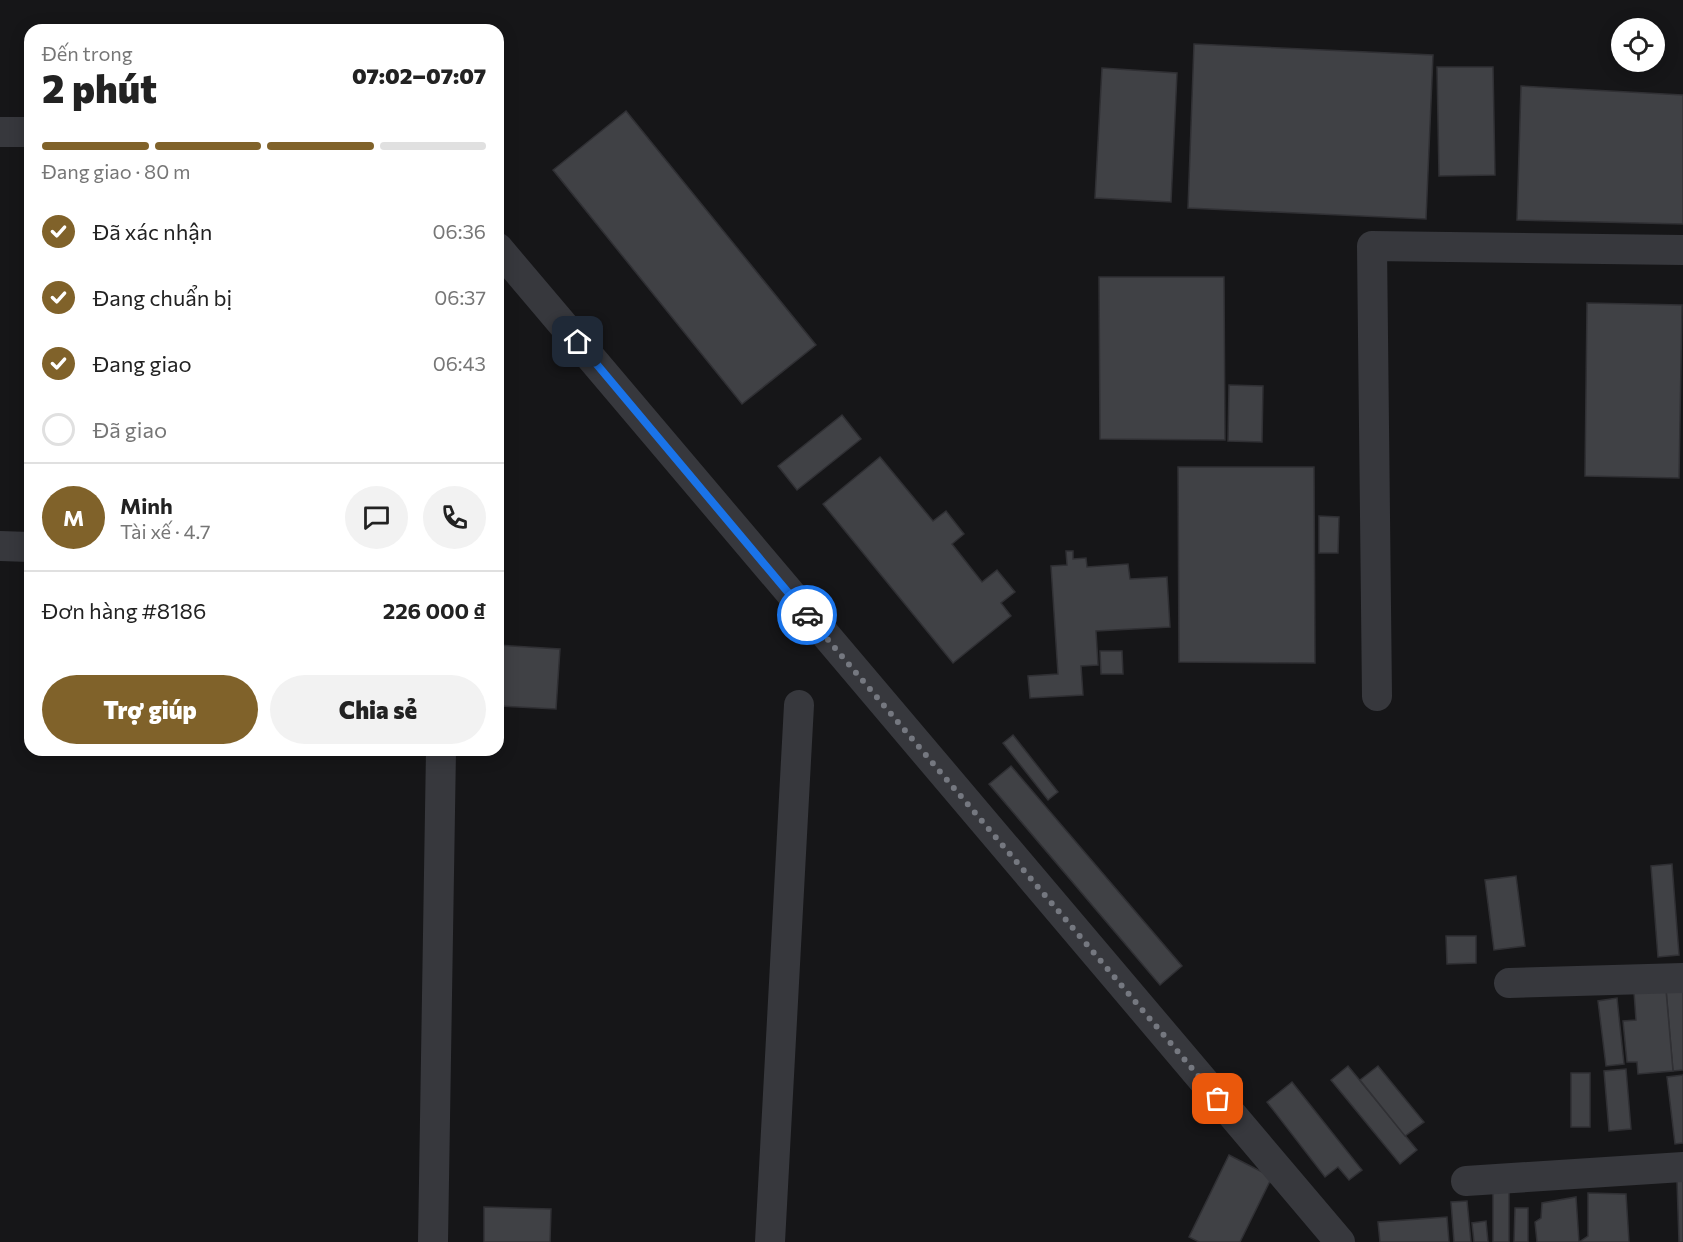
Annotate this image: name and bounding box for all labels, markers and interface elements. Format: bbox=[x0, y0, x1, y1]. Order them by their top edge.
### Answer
map controls bbox=[1611, 18, 1665, 72]
button: locate bbox=[1611, 18, 1665, 72]
text: Đến trong bbox=[42, 41, 133, 65]
text: 07:02–07:07 bbox=[352, 62, 486, 89]
text: 2 phút bbox=[42, 63, 157, 111]
text: Đang giao · 80 m bbox=[42, 159, 191, 183]
icon: check bbox=[42, 215, 75, 248]
text: Đã xác nhận bbox=[93, 218, 212, 245]
text: 06:36 bbox=[433, 219, 486, 243]
icon: check bbox=[42, 281, 75, 314]
text: Đang chuẩn bị bbox=[93, 284, 232, 311]
text: 06:37 bbox=[434, 285, 486, 309]
pin bbox=[552, 316, 603, 367]
icon: home bbox=[561, 325, 594, 358]
icon: check bbox=[42, 347, 75, 380]
text: Đang giao bbox=[93, 350, 192, 377]
text: 06:43 bbox=[433, 351, 486, 375]
text: Đã giao bbox=[93, 416, 167, 443]
button: chat bbox=[345, 486, 408, 549]
button: phone bbox=[423, 486, 486, 549]
text: Minh bbox=[120, 492, 173, 519]
text: M bbox=[63, 504, 84, 531]
text: Tài xế · 4.7 bbox=[120, 519, 210, 543]
courier bbox=[777, 585, 837, 645]
text: Đơn hàng #8186 bbox=[42, 597, 206, 624]
text: 226 000 ₫ bbox=[383, 597, 486, 624]
icon: car bbox=[791, 599, 824, 632]
button: Trợ giúp bbox=[42, 675, 258, 744]
button: Chia sẻ bbox=[270, 675, 486, 744]
pin bbox=[1192, 1073, 1243, 1124]
icon: bag bbox=[1201, 1082, 1234, 1115]

